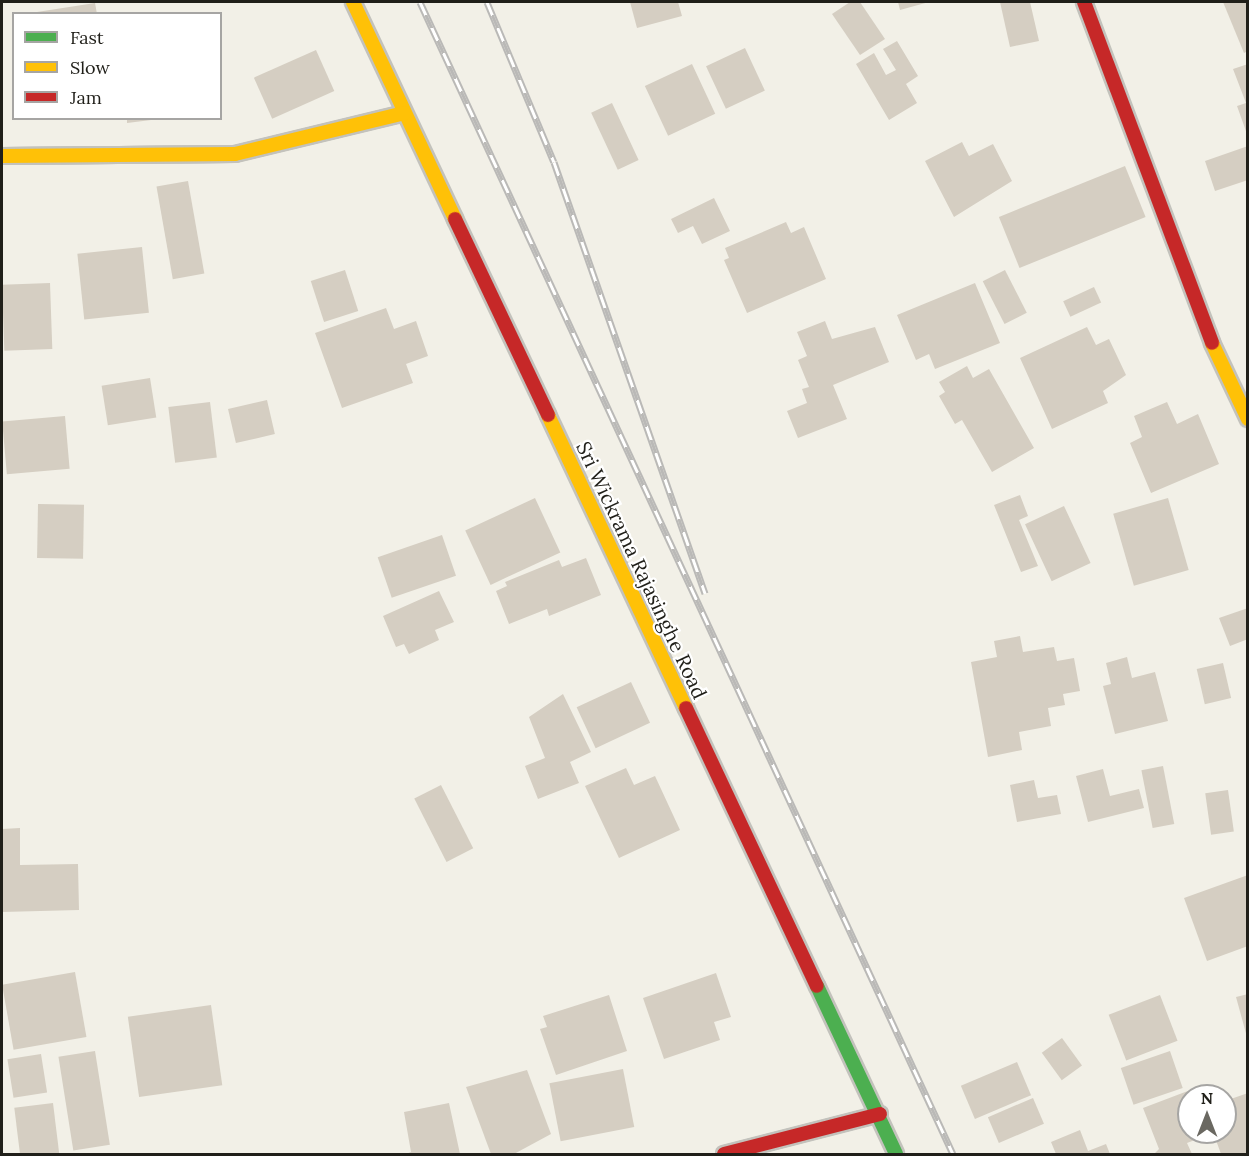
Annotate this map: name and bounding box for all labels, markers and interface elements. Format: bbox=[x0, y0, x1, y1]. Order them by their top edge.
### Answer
legend bbox=[12, 12, 222, 120]
text: Fast bbox=[70, 26, 104, 49]
text: Slow bbox=[70, 56, 110, 79]
text: Jam bbox=[70, 86, 102, 109]
street label: Sri Wickrama Rajasinghe Road bbox=[572, 438, 712, 702]
north arrow bbox=[1177, 1084, 1237, 1144]
text: N bbox=[1201, 1088, 1213, 1108]

